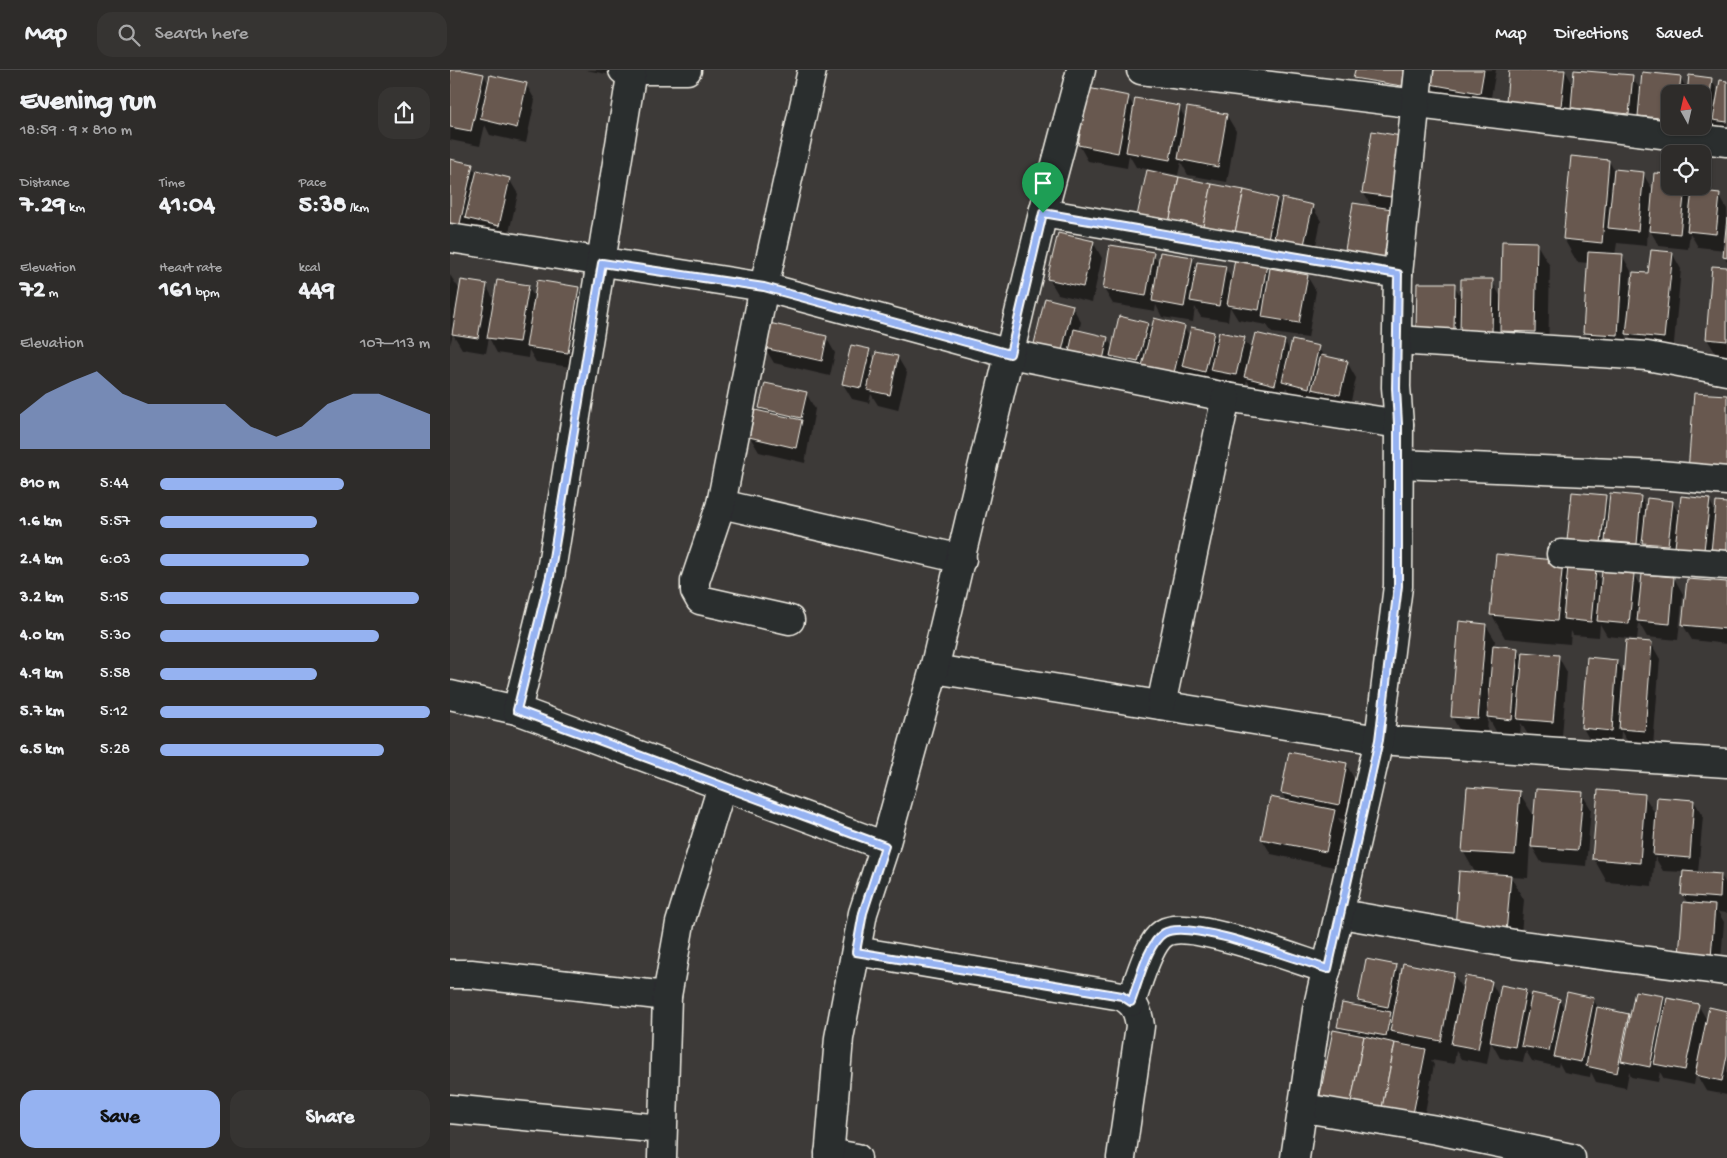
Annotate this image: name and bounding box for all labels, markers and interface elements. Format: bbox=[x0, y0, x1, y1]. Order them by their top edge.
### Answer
search box bbox=[97, 12, 447, 57]
text: Map bbox=[25, 20, 67, 49]
icon: search bbox=[115, 21, 143, 49]
text: Search here bbox=[155, 23, 248, 46]
text: Map bbox=[1495, 24, 1527, 45]
text: Directions bbox=[1555, 24, 1628, 45]
text: Saved bbox=[1656, 24, 1702, 45]
north arrow bbox=[1661, 85, 1711, 135]
map controls bbox=[1661, 85, 1711, 195]
text: Evening run bbox=[20, 86, 156, 119]
button: share bbox=[378, 87, 430, 139]
text: 18:59 · 9 × 810 m bbox=[20, 122, 132, 141]
button: locate bbox=[1661, 145, 1711, 195]
pin bbox=[1022, 162, 1064, 213]
icon: arrive bbox=[1029, 169, 1057, 197]
text: Distance bbox=[20, 175, 69, 192]
text: Time bbox=[159, 175, 185, 192]
text: Pace bbox=[299, 175, 326, 192]
text: 7.29 bbox=[20, 192, 66, 221]
text: 41:04 bbox=[159, 192, 215, 221]
text: 5:38 bbox=[299, 192, 346, 221]
text: km bbox=[66, 200, 85, 217]
text: /km bbox=[346, 200, 369, 217]
text: Elevation bbox=[20, 260, 76, 277]
text: Heart rate bbox=[159, 260, 222, 277]
text: kcal bbox=[299, 260, 321, 277]
text: 72 bbox=[20, 277, 45, 306]
text: 161 bbox=[159, 277, 192, 306]
text: 449 bbox=[299, 277, 335, 306]
text: m bbox=[45, 285, 59, 302]
text: bpm bbox=[192, 285, 220, 302]
text: Elevation bbox=[20, 335, 84, 354]
text: 107–113 m bbox=[360, 335, 430, 354]
text: 810 m bbox=[20, 475, 59, 494]
text: 5:44 bbox=[100, 475, 129, 494]
text: 1.6 km bbox=[20, 513, 62, 532]
text: 5:57 bbox=[100, 513, 130, 532]
text: 2.4 km bbox=[20, 551, 63, 570]
text: 6:03 bbox=[100, 551, 131, 570]
text: 3.2 km bbox=[20, 589, 63, 608]
text: 5:15 bbox=[100, 589, 128, 608]
text: 4.0 km bbox=[20, 627, 64, 646]
text: 5:30 bbox=[100, 627, 131, 646]
text: 4.9 km bbox=[20, 665, 63, 684]
text: 5:58 bbox=[100, 665, 131, 684]
text: 5.7 km bbox=[20, 703, 64, 722]
text: 5:12 bbox=[100, 703, 128, 722]
text: 6.5 km bbox=[20, 741, 64, 760]
text: 5:28 bbox=[100, 741, 130, 760]
button: Save bbox=[20, 1090, 220, 1148]
button: Share bbox=[230, 1090, 430, 1148]

